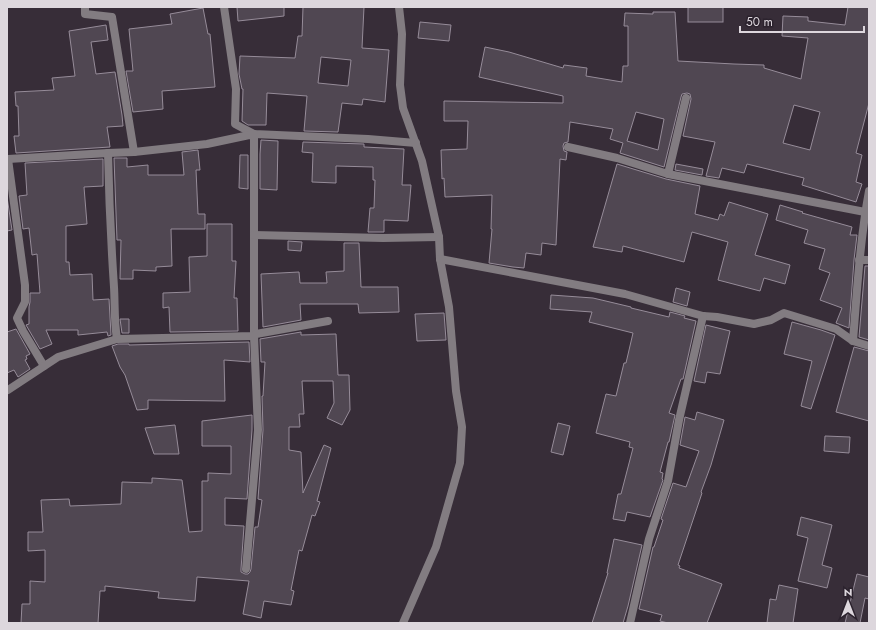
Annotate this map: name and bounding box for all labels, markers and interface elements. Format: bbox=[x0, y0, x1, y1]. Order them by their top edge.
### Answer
scale bar bbox=[740, 8, 864, 34]
text: 50 m bbox=[746, 13, 773, 31]
north arrow bbox=[828, 582, 868, 622]
text: N bbox=[844, 584, 852, 600]

